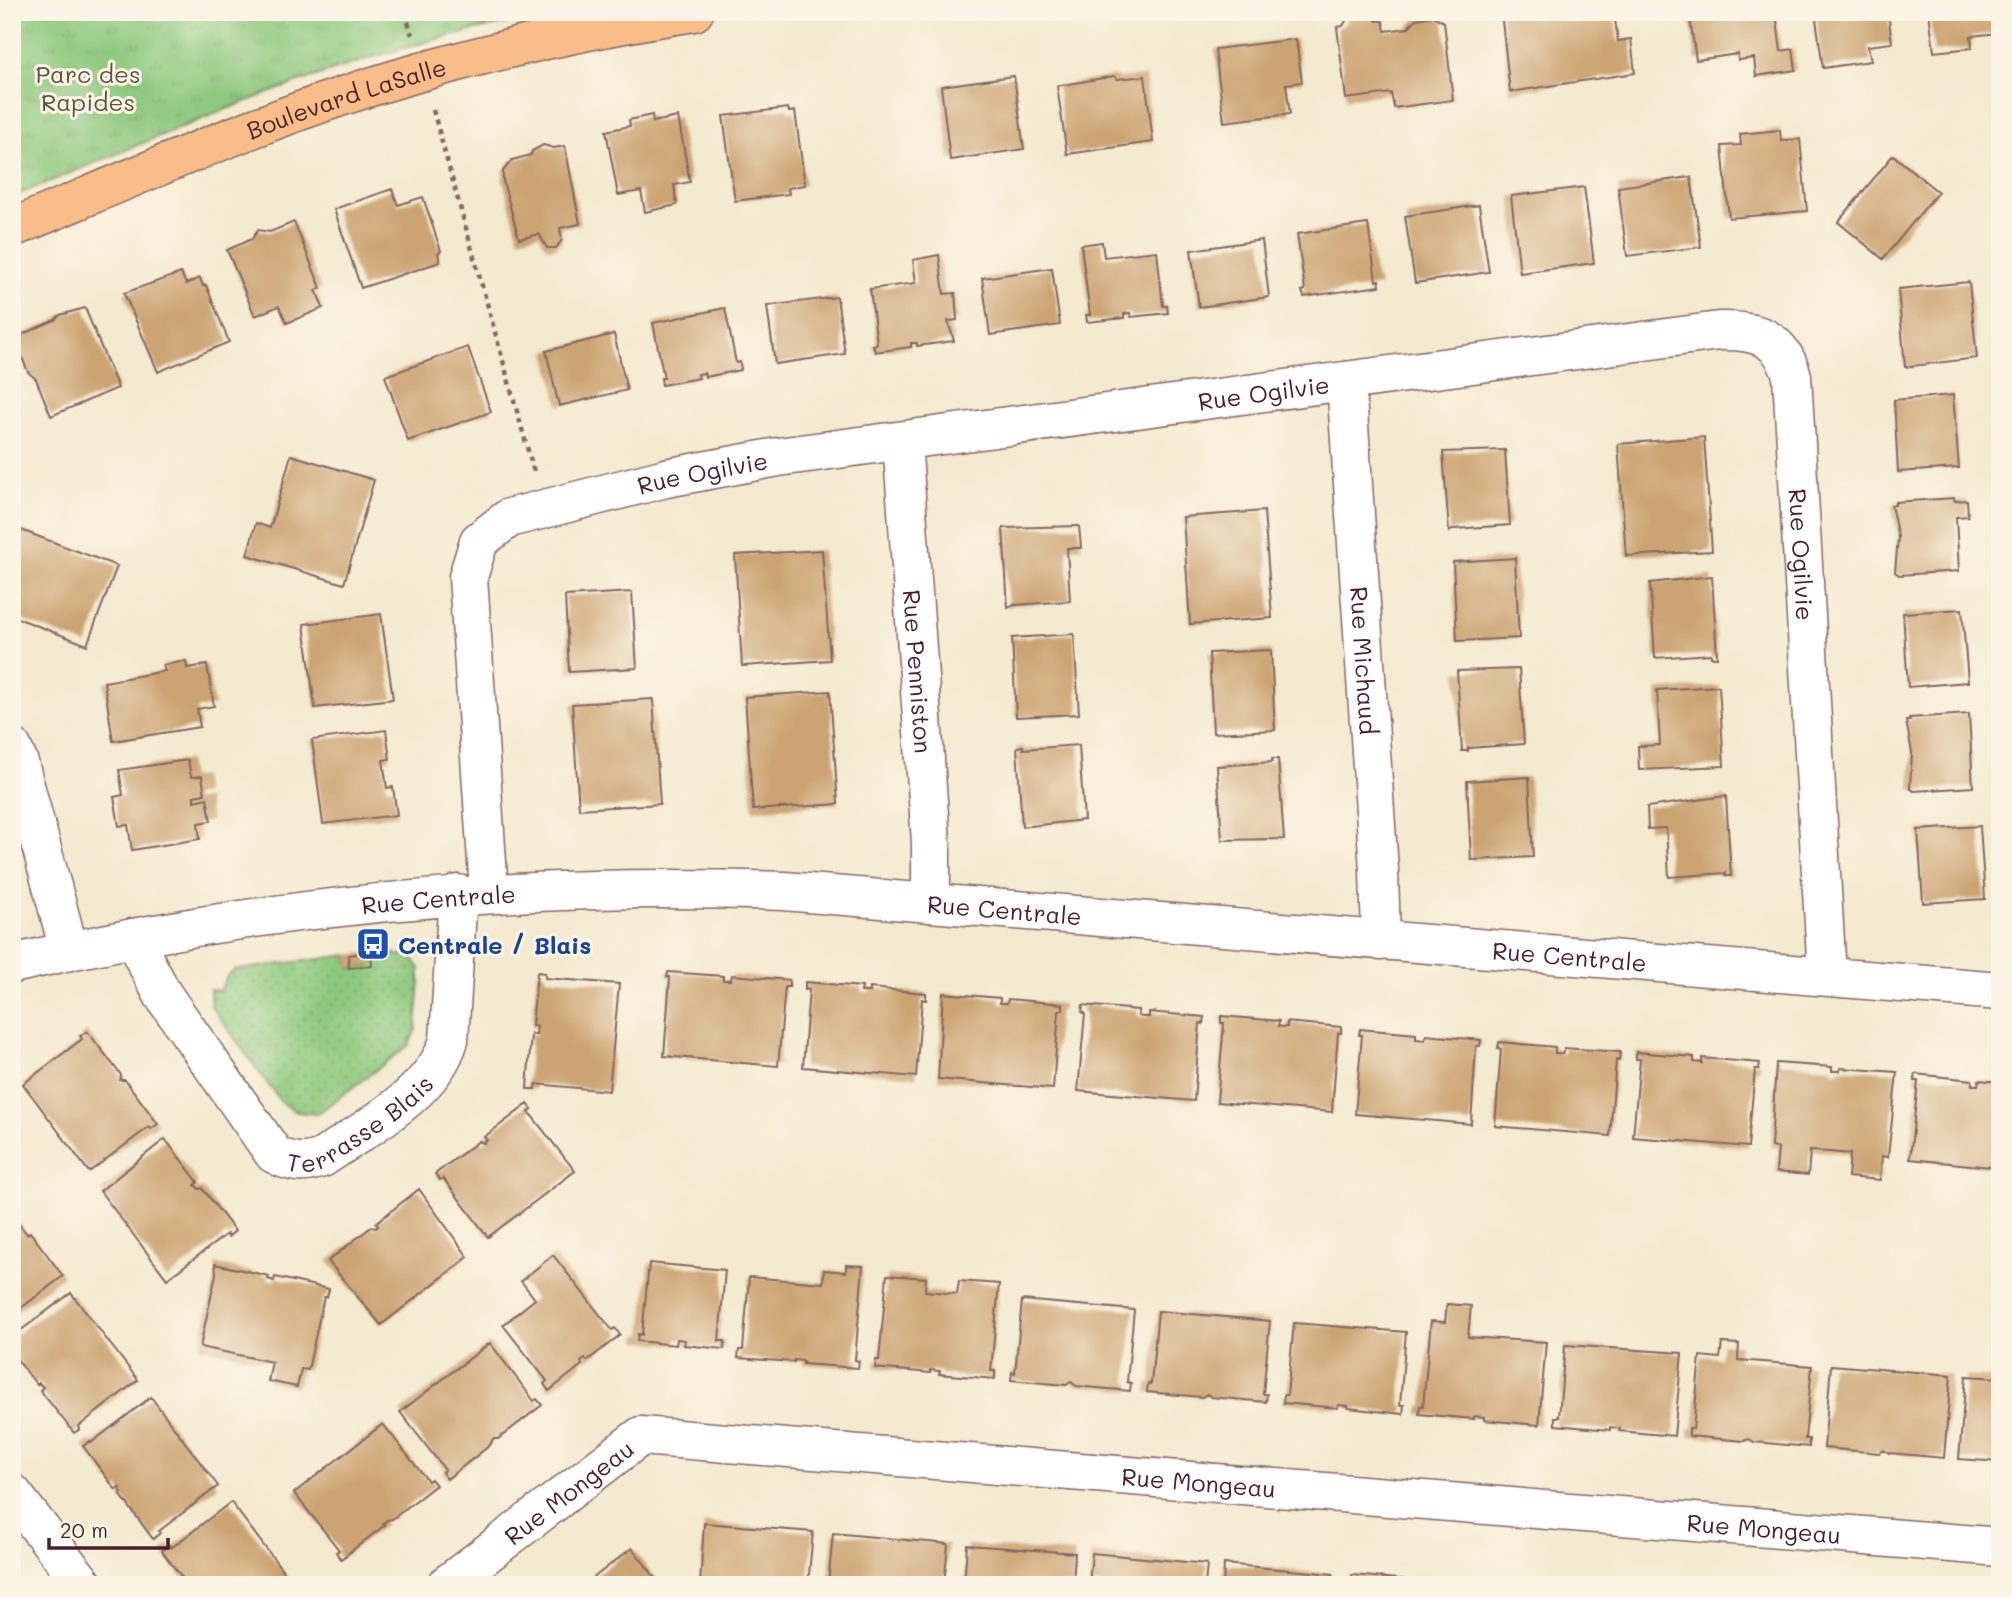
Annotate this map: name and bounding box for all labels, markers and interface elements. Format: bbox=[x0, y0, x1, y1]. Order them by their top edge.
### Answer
street label: Boulevard LaSalle bbox=[242, 50, 449, 145]
park label: Parc des Rapides bbox=[35, 58, 141, 117]
street label: Rue Ogilvie bbox=[1196, 368, 1331, 416]
street label: Rue Ogilvie bbox=[634, 444, 770, 500]
street label: Rue Ogilvie bbox=[1783, 487, 1822, 621]
street label: Rue Michaud bbox=[1344, 585, 1385, 736]
street label: Rue Penniston bbox=[897, 588, 940, 754]
street label: Rue Centrale bbox=[360, 877, 516, 920]
street label: Rue Centrale bbox=[926, 887, 1083, 931]
bus stop icon: Centrale / Blais bbox=[354, 925, 392, 963]
place label: Centrale / Blais bbox=[398, 929, 591, 960]
street label: Rue Centrale bbox=[1491, 934, 1648, 977]
street label: Terrasse Blais bbox=[285, 1068, 439, 1178]
street label: Rue Mongeau bbox=[498, 1432, 639, 1551]
street label: Rue Mongeau bbox=[1120, 1460, 1277, 1503]
scale bar bbox=[49, 1506, 168, 1550]
street label: Rue Mongeau bbox=[1686, 1506, 1842, 1549]
text: 20 m bbox=[60, 1516, 108, 1543]

